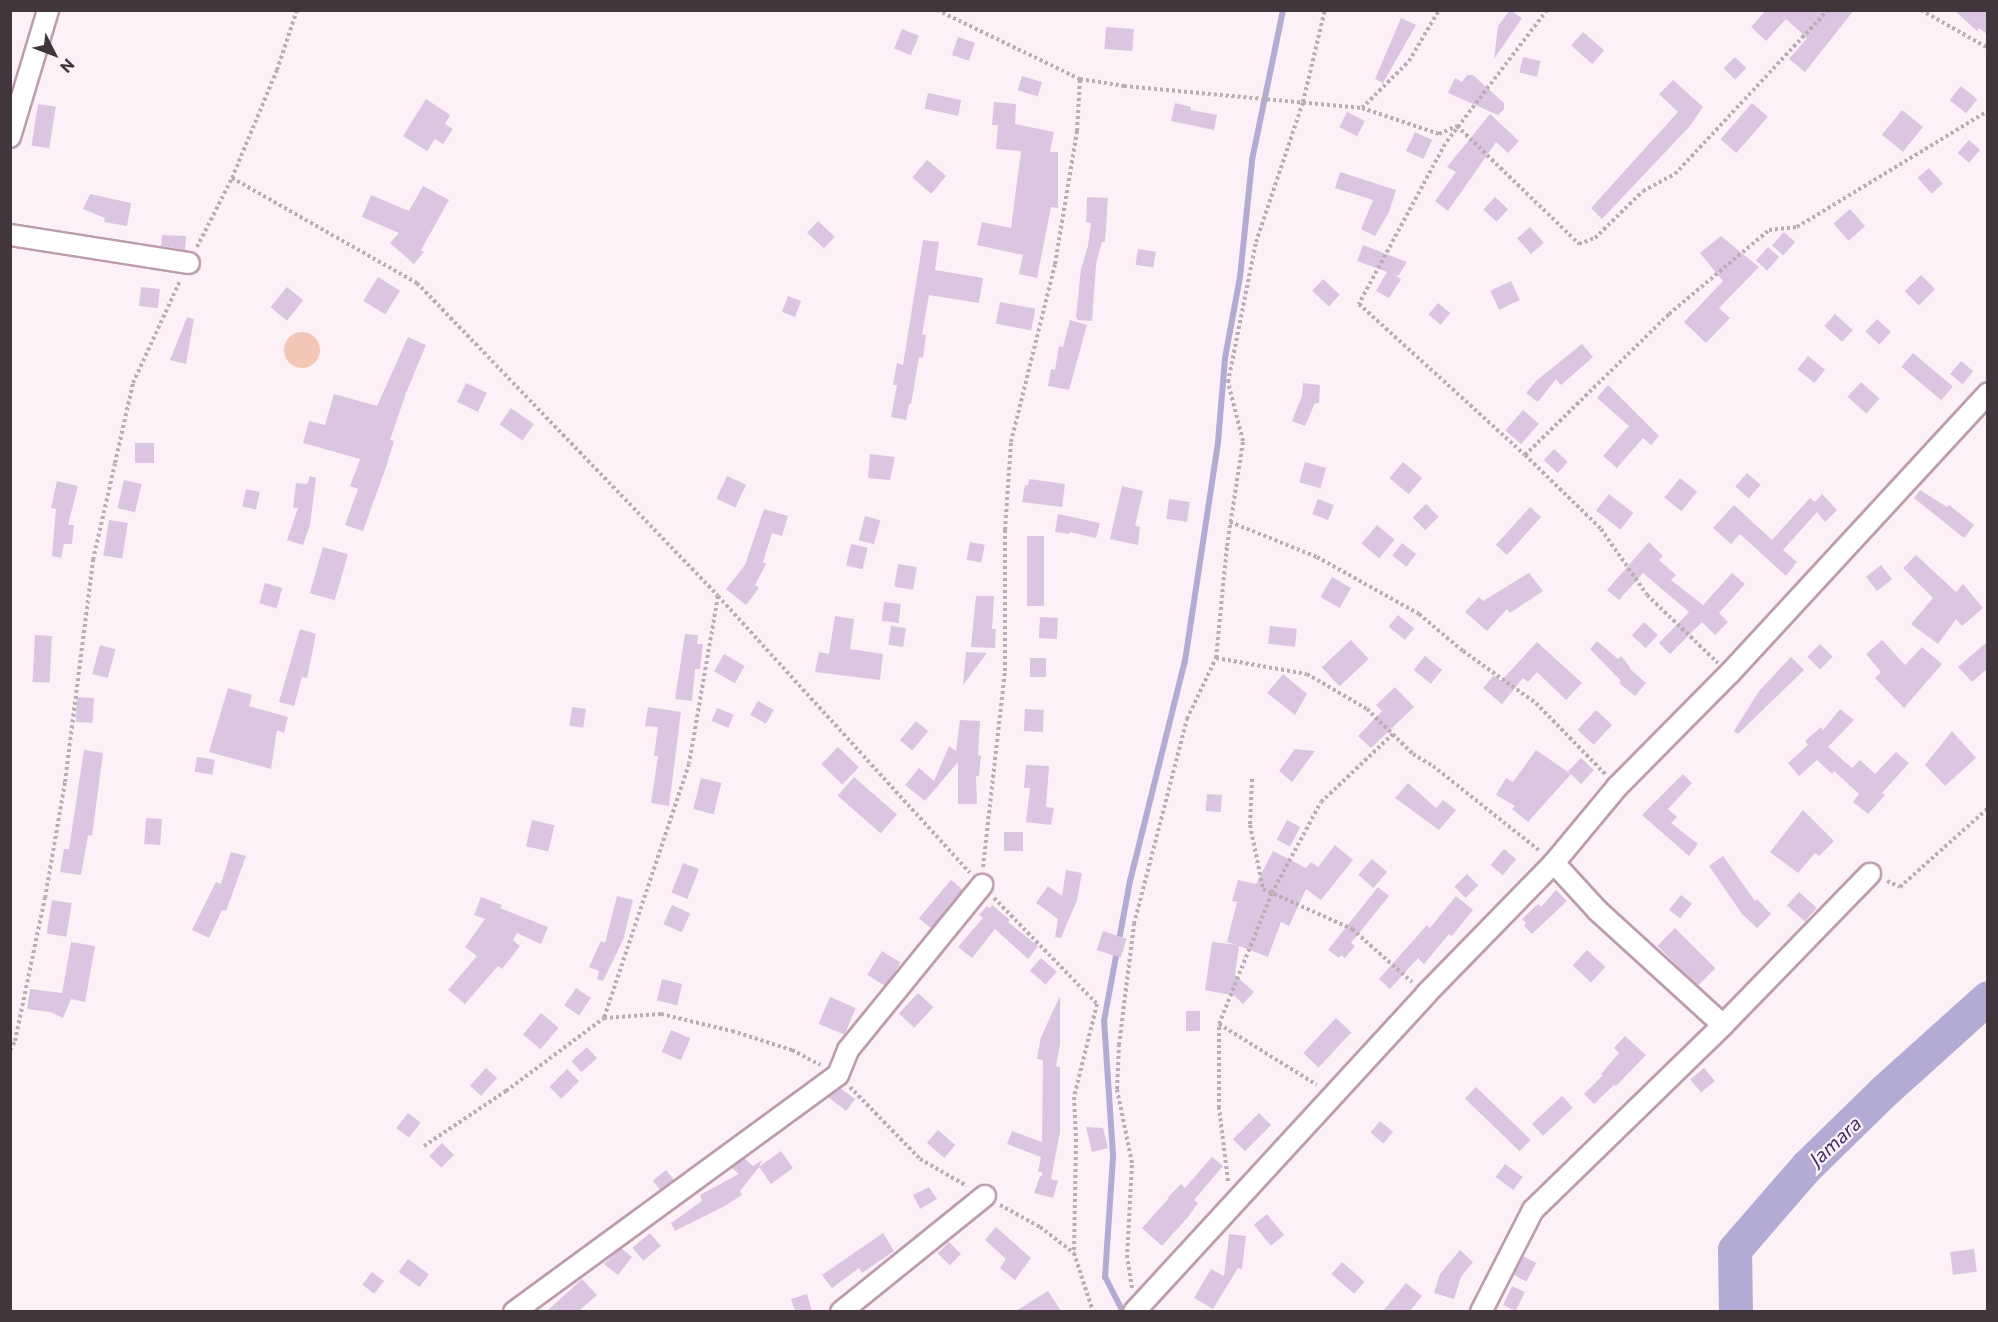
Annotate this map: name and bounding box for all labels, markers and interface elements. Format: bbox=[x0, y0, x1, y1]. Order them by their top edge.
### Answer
north arrow bbox=[24, 24, 84, 84]
text: N bbox=[57, 56, 79, 77]
water label: Jamara bbox=[1804, 1111, 1866, 1171]

